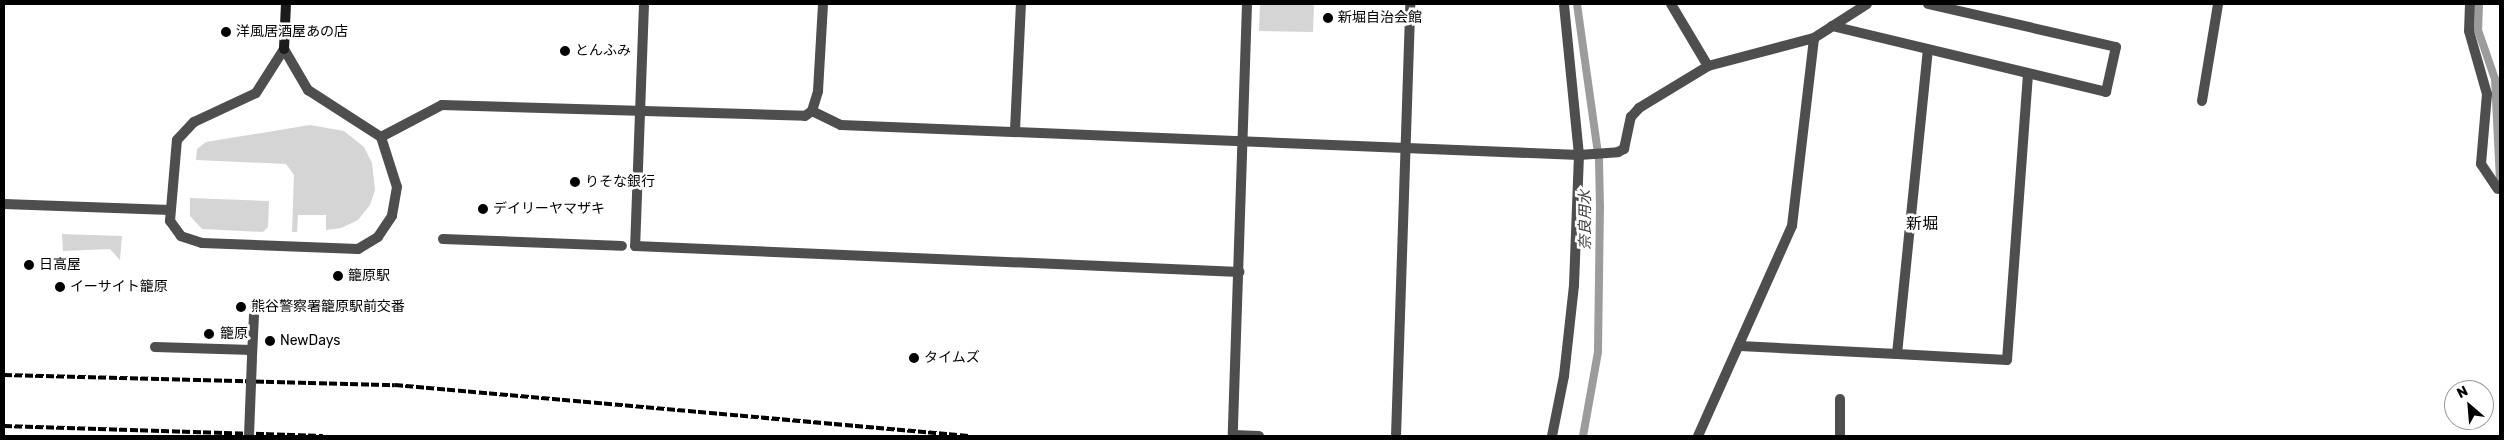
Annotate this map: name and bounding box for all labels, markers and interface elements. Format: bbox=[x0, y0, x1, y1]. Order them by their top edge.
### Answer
place label: 新堀自治会館 bbox=[1338, 10, 1422, 26]
marker: 新堀自治会館 bbox=[1322, 12, 1334, 24]
place label: 洋風居酒屋あの店 bbox=[236, 24, 348, 40]
marker: 洋風居酒屋あの店 bbox=[220, 26, 232, 38]
place label: とんふみ bbox=[575, 43, 631, 59]
marker: とんふみ bbox=[559, 45, 571, 57]
place label: りそな銀行 bbox=[585, 174, 655, 190]
marker: りそな銀行 bbox=[569, 176, 581, 188]
water label: 奈良用水 bbox=[1577, 190, 1595, 250]
place label: デイリーヤマザキ bbox=[493, 201, 605, 217]
marker: デイリーヤマザキ bbox=[477, 203, 489, 215]
district label: 新堀 bbox=[1906, 214, 1938, 234]
place label: 日高屋 bbox=[39, 257, 81, 273]
marker: 日高屋 bbox=[23, 259, 35, 271]
place label: 籠原駅 bbox=[348, 268, 390, 284]
marker: 籠原駅 bbox=[332, 270, 344, 282]
place label: イーサイト籠原 bbox=[70, 279, 168, 295]
marker: イーサイト籠原 bbox=[54, 281, 66, 293]
place label: 熊谷警察署籠原駅前交番 bbox=[251, 299, 405, 315]
marker: 熊谷警察署籠原駅前交番 bbox=[235, 301, 247, 313]
place label: 籠原 bbox=[220, 326, 248, 342]
marker: 籠原 bbox=[202, 327, 216, 341]
place label: NewDays bbox=[280, 333, 340, 349]
marker: NewDays bbox=[264, 335, 276, 347]
place label: タイムズ bbox=[924, 350, 980, 366]
marker: タイムズ bbox=[908, 352, 920, 364]
north arrow bbox=[2444, 380, 2494, 430]
text: N bbox=[2454, 382, 2471, 402]

